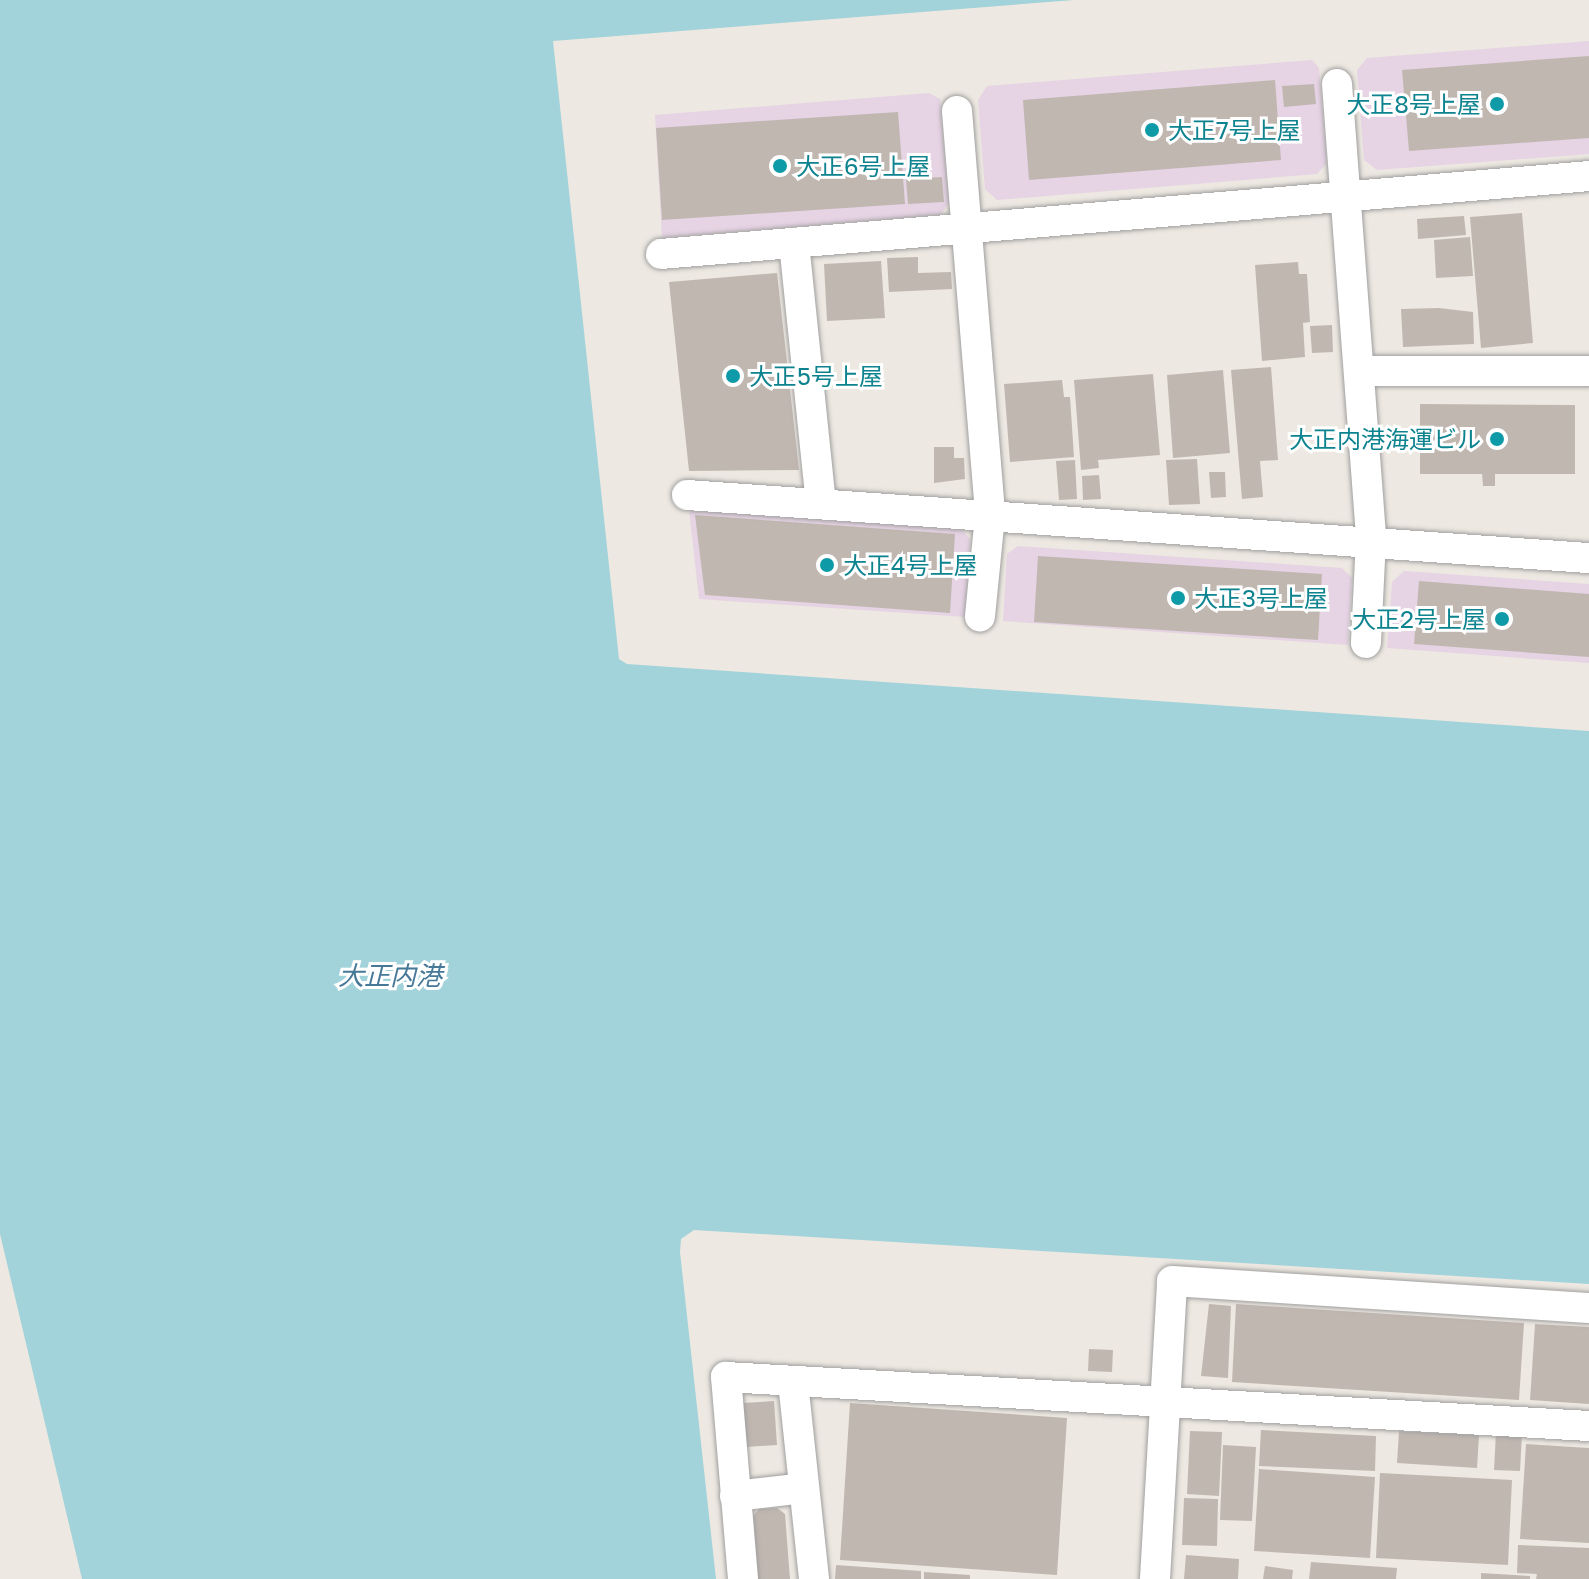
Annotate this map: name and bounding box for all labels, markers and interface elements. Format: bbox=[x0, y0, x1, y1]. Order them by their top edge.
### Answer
place label: 大正8号上屋 bbox=[1346, 90, 1481, 118]
marker: 大正8号上屋 bbox=[1488, 95, 1506, 113]
place label: 大正7号上屋 bbox=[1168, 116, 1301, 144]
marker: 大正7号上屋 bbox=[1143, 121, 1161, 139]
place label: 大正6号上屋 bbox=[796, 152, 931, 180]
marker: 大正6号上屋 bbox=[771, 157, 789, 175]
place label: 大正5号上屋 bbox=[749, 362, 883, 390]
marker: 大正5号上屋 bbox=[724, 367, 742, 385]
place label: 大正内港海運ビル bbox=[1289, 425, 1481, 453]
marker: 大正内港海運ビル bbox=[1488, 430, 1506, 448]
place label: 大正4号上屋 bbox=[843, 551, 978, 579]
marker: 大正4号上屋 bbox=[818, 556, 836, 574]
place label: 大正3号上屋 bbox=[1194, 584, 1328, 612]
marker: 大正3号上屋 bbox=[1169, 589, 1187, 607]
place label: 大正2号上屋 bbox=[1352, 605, 1486, 633]
marker: 大正2号上屋 bbox=[1493, 610, 1511, 628]
water label: 大正内港 bbox=[338, 960, 442, 992]

